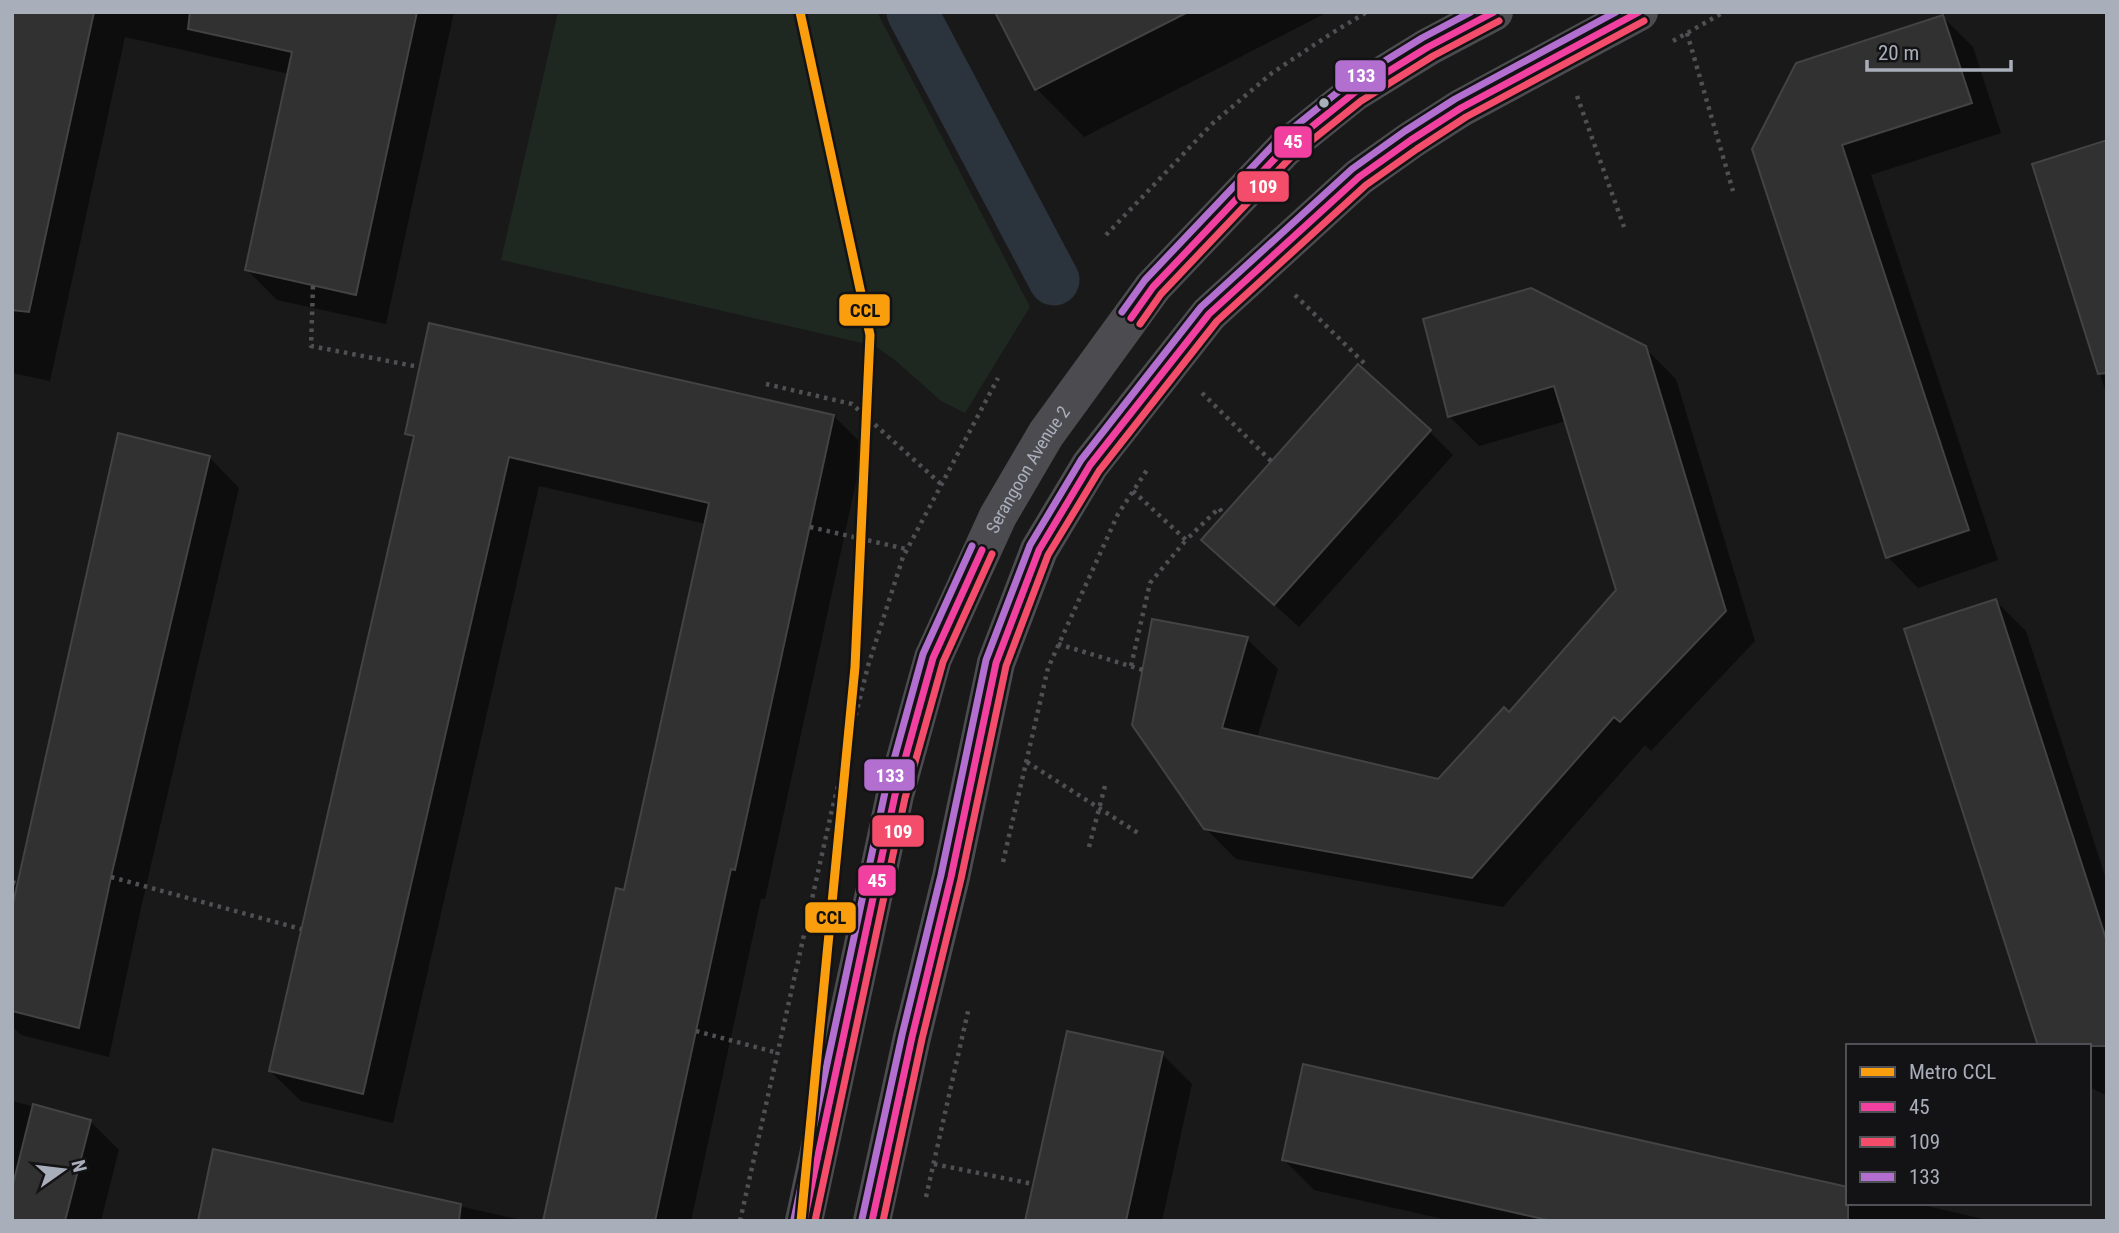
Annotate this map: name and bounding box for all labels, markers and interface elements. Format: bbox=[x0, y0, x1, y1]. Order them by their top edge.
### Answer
scale bar bbox=[1867, 28, 2010, 72]
text: 20 m bbox=[1878, 41, 1919, 65]
line badge: 133 bbox=[1334, 59, 1387, 93]
text: 133 bbox=[1347, 64, 1375, 87]
unlabelled marker bbox=[1317, 96, 1331, 110]
line badge: 45 bbox=[1273, 125, 1313, 159]
text: 45 bbox=[1283, 130, 1303, 153]
line badge: 109 bbox=[1236, 170, 1290, 203]
text: 109 bbox=[1249, 175, 1277, 198]
line badge: CCL bbox=[838, 293, 891, 327]
text: CCL bbox=[850, 299, 880, 322]
street label: Serangoon Avenue 2 bbox=[981, 401, 1074, 536]
line badge: 133 bbox=[863, 758, 916, 792]
text: 133 bbox=[876, 764, 904, 787]
line badge: 109 bbox=[871, 814, 925, 848]
text: 109 bbox=[884, 820, 912, 843]
line badge: 45 bbox=[857, 864, 897, 897]
text: 45 bbox=[867, 869, 887, 892]
line badge: CCL bbox=[804, 901, 857, 934]
text: CCL bbox=[816, 906, 846, 929]
legend bbox=[1846, 1044, 2091, 1205]
text: Metro CCL bbox=[1909, 1060, 1996, 1084]
text: 45 bbox=[1909, 1095, 1930, 1119]
text: 109 bbox=[1909, 1130, 1940, 1154]
north arrow bbox=[28, 1135, 98, 1205]
text: N bbox=[66, 1158, 92, 1174]
text: 133 bbox=[1909, 1165, 1940, 1189]

